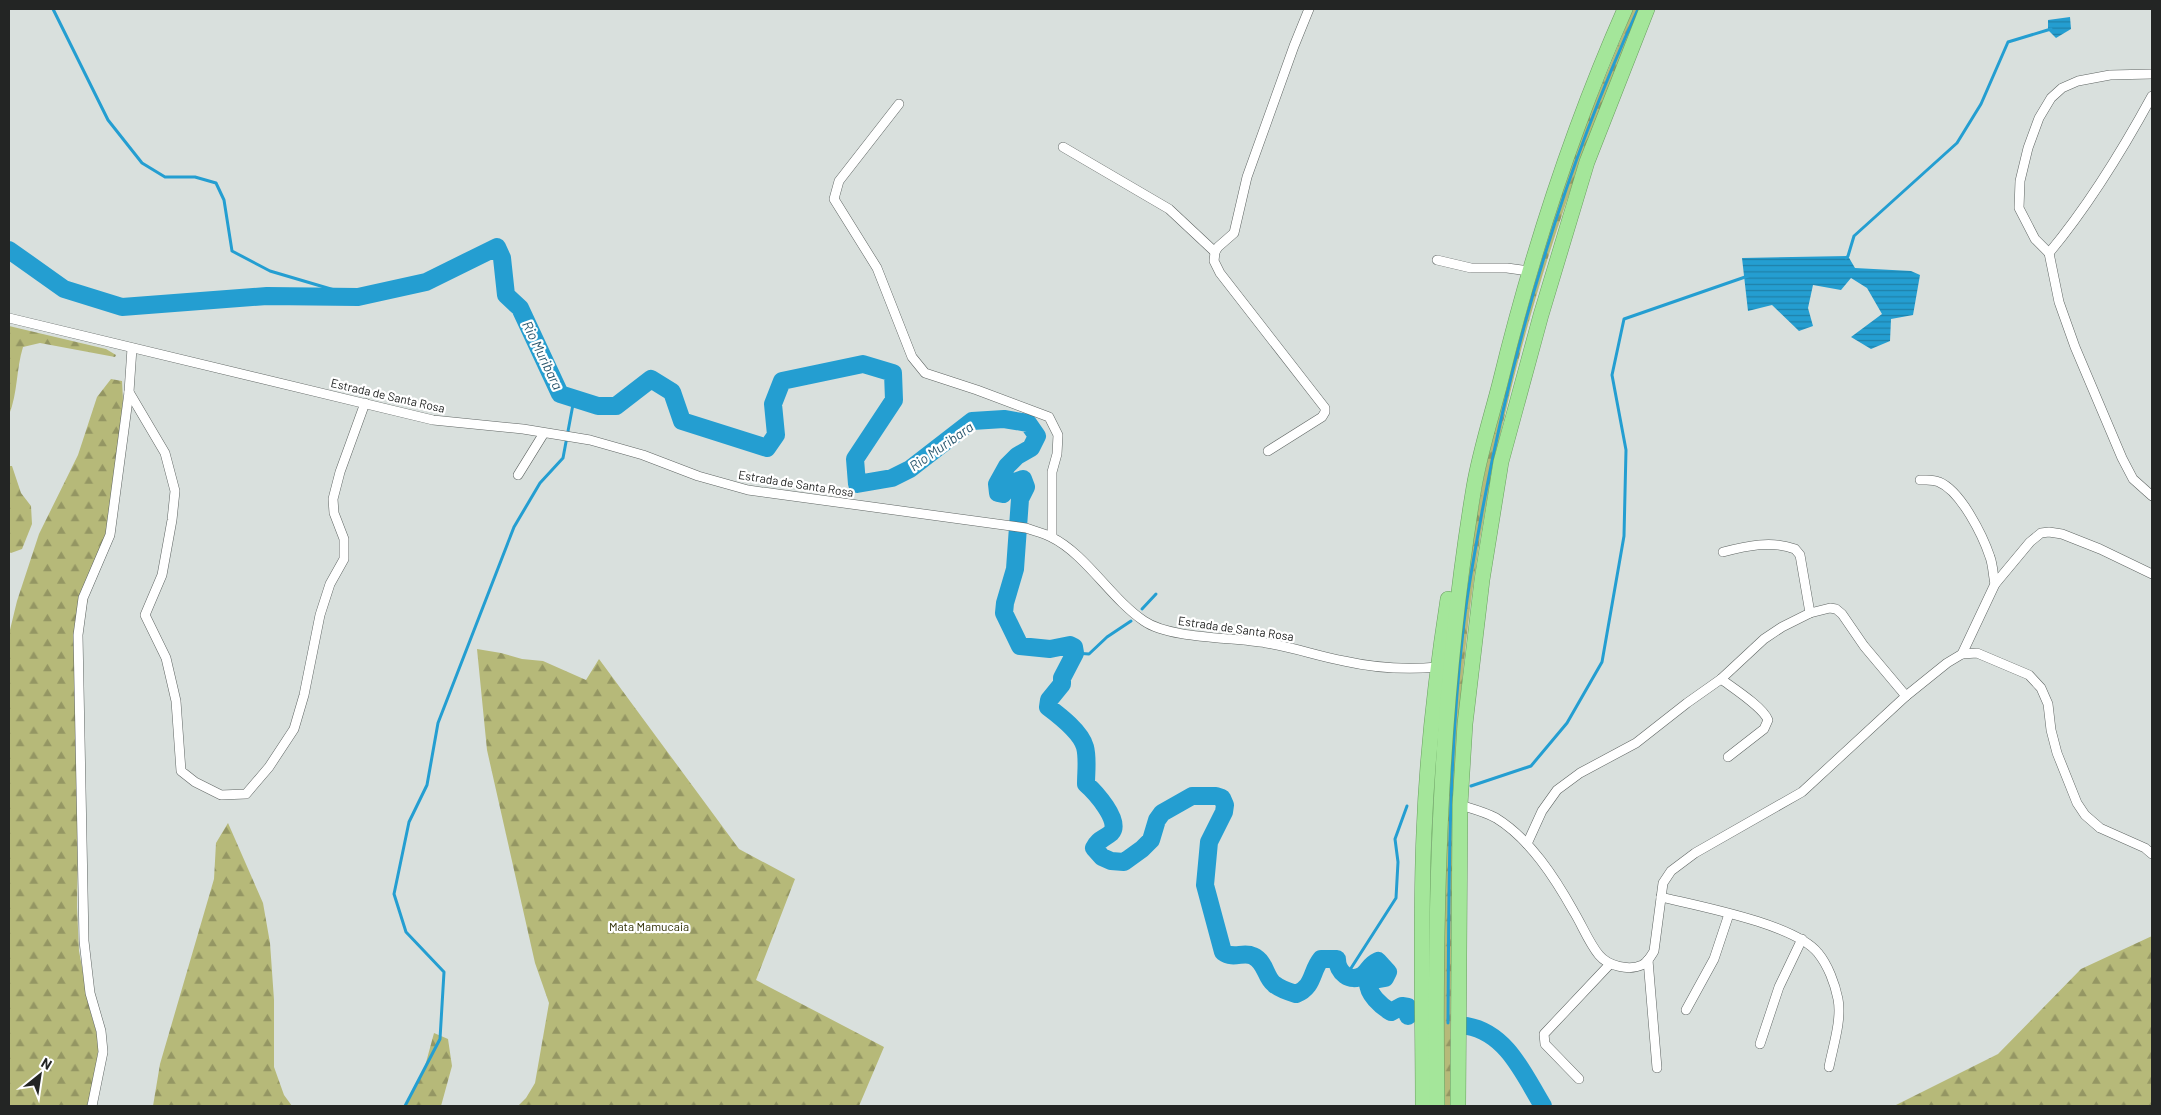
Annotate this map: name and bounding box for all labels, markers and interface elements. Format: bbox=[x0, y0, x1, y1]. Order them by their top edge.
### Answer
water label: Rio Muribara bbox=[519, 318, 567, 392]
street label: Estrada de Santa Rosa bbox=[330, 375, 446, 415]
water label: Rio Muribara bbox=[906, 418, 976, 474]
street label: Estrada de Santa Rosa bbox=[737, 467, 855, 499]
street label: Estrada de Santa Rosa bbox=[1177, 613, 1295, 643]
park label: Mata Mamucaia bbox=[609, 919, 689, 933]
north arrow bbox=[15, 1050, 65, 1100]
text: N bbox=[38, 1054, 55, 1073]

